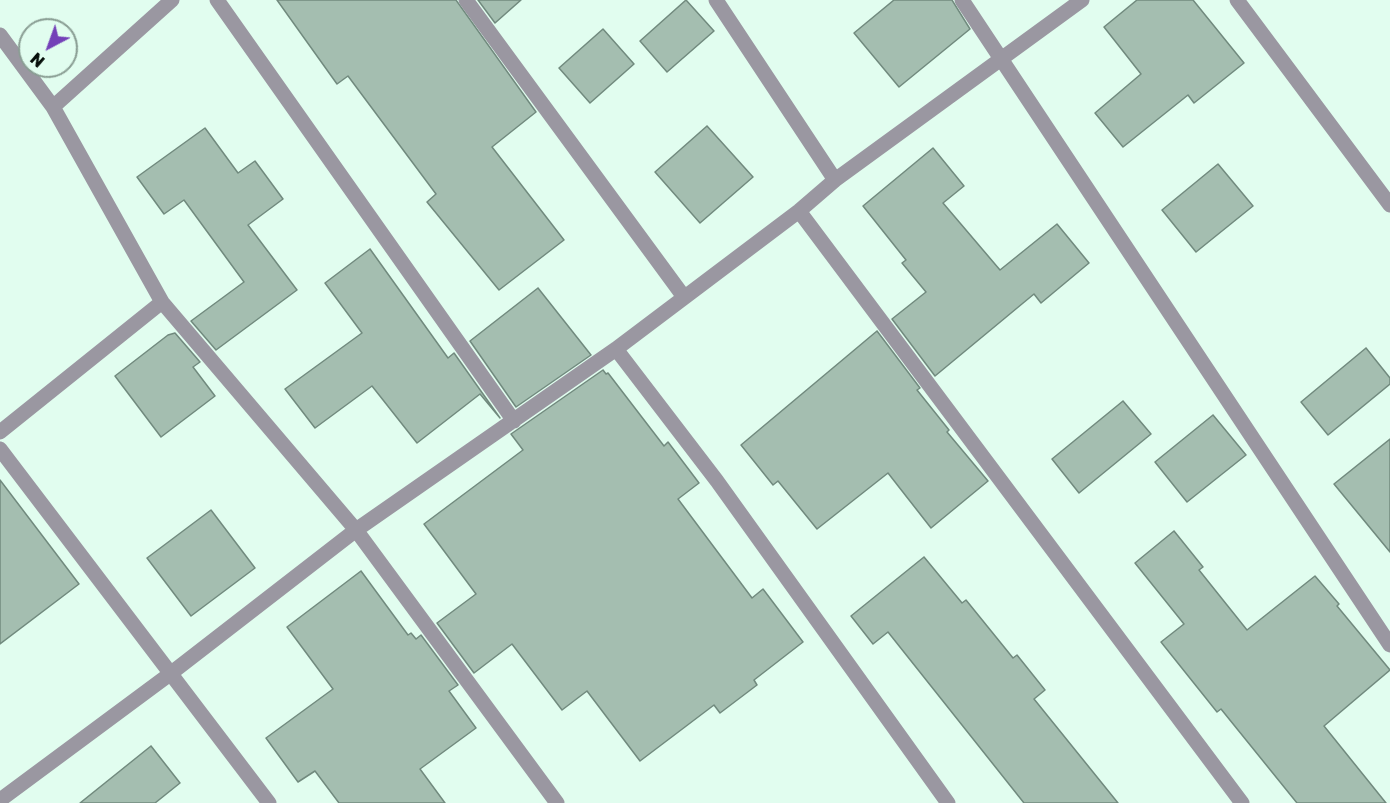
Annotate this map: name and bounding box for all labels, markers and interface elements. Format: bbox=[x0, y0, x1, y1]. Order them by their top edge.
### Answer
north arrow bbox=[18, 18, 78, 78]
text: N bbox=[26, 49, 49, 72]

